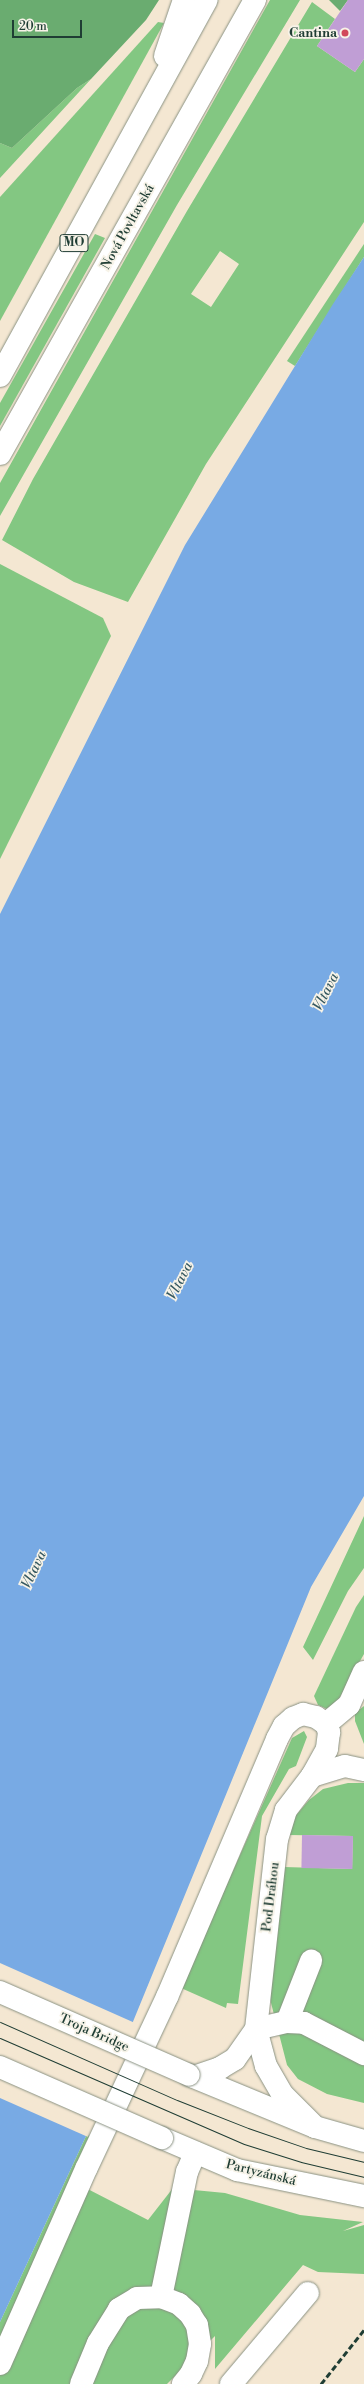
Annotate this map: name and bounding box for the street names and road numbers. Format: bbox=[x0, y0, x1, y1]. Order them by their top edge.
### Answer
street label: Nová Povltavská bbox=[98, 182, 158, 272]
road number: MO bbox=[59, 233, 89, 253]
street label: Pod Dráhou bbox=[259, 1861, 283, 1933]
street label: Troja Bridge bbox=[57, 2011, 131, 2055]
street label: Partyzánská bbox=[224, 2157, 298, 2189]

